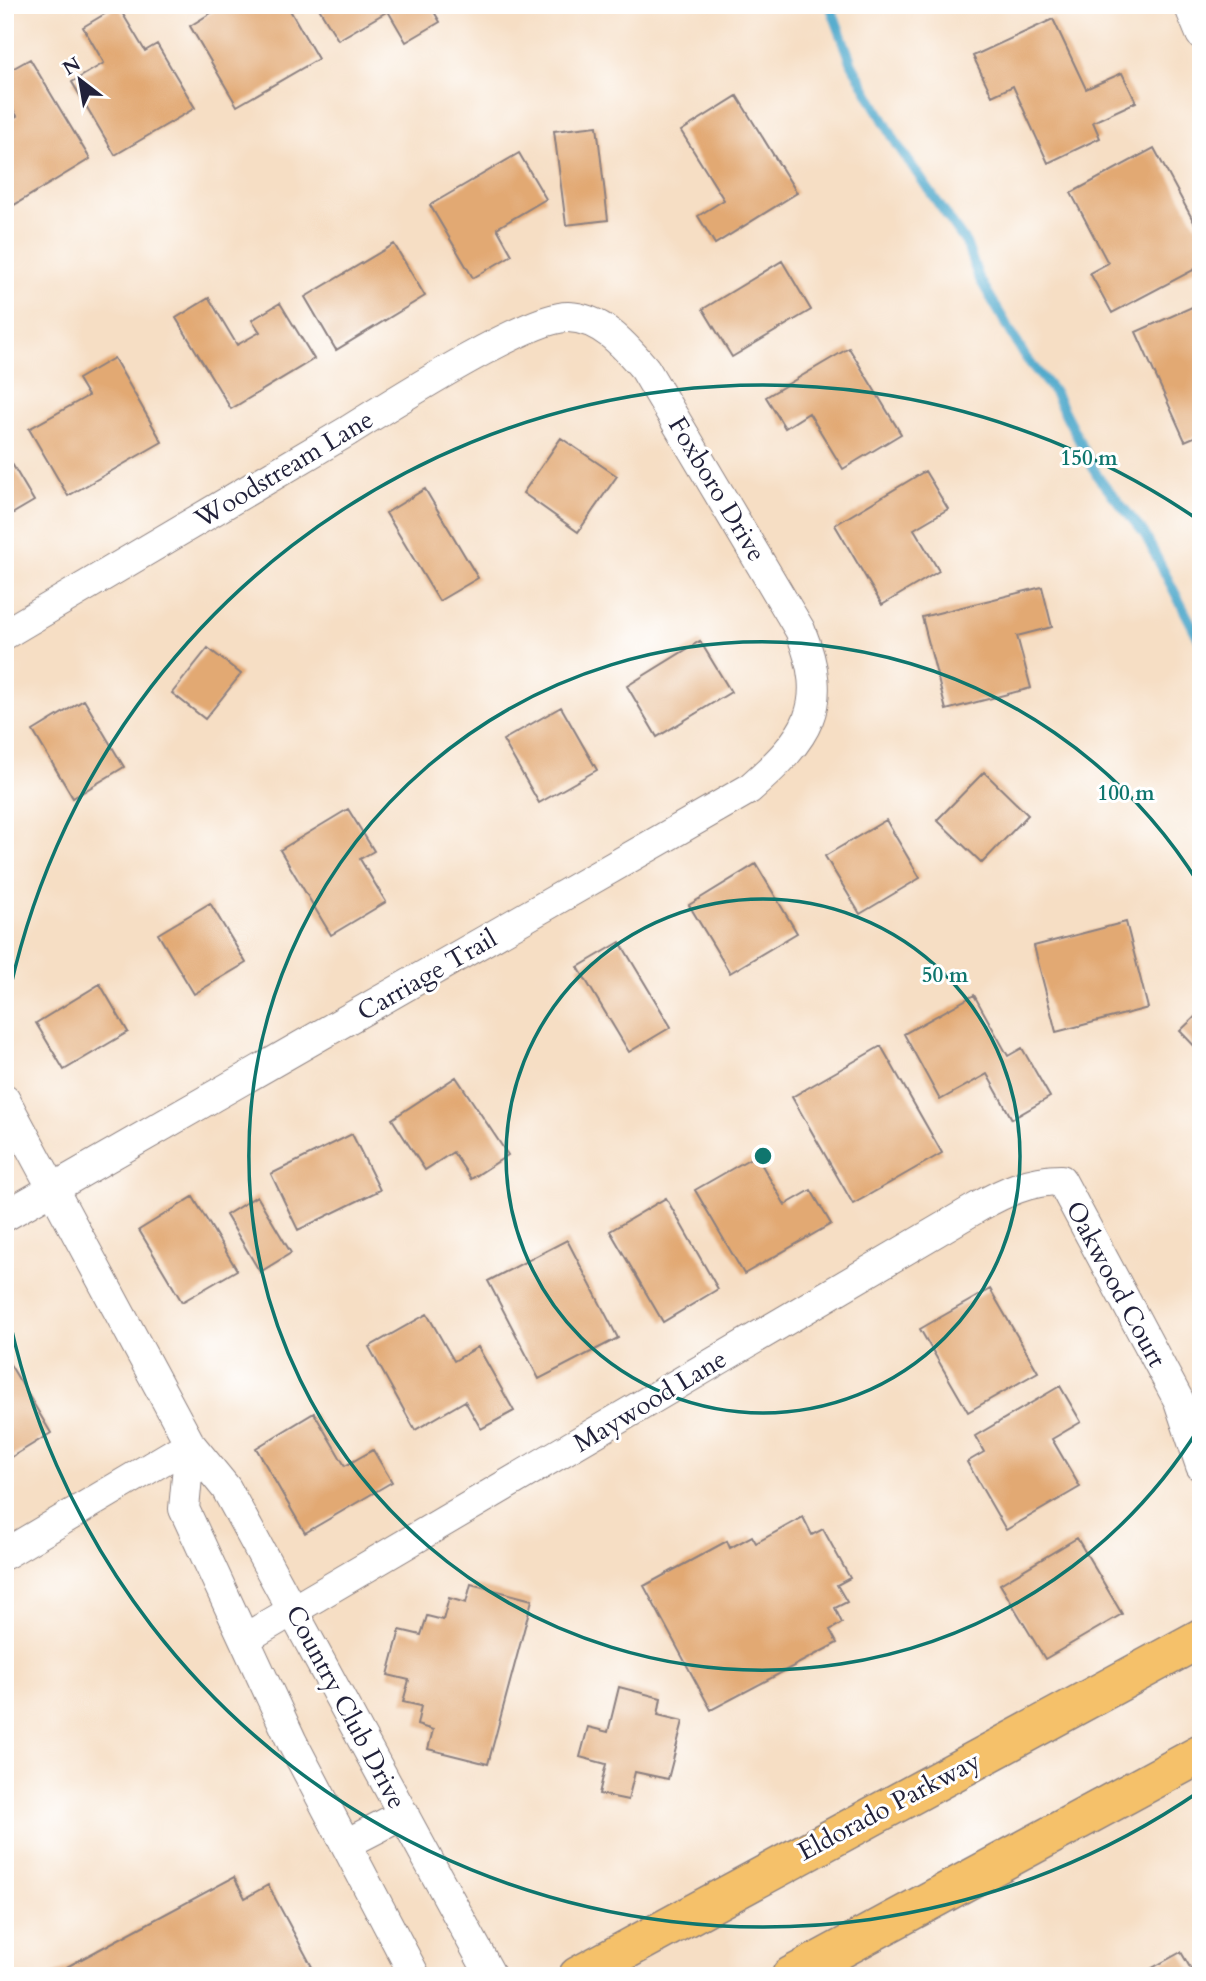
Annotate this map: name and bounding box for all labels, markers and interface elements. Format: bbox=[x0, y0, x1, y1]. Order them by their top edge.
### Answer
north arrow bbox=[46, 46, 116, 116]
text: N bbox=[58, 51, 86, 82]
street label: Woodstream Lane bbox=[187, 402, 380, 537]
street label: Foxboro Drive bbox=[660, 410, 774, 568]
text: 150 m bbox=[1060, 444, 1118, 473]
text: 100 m bbox=[1097, 779, 1155, 808]
street label: Carriage Trail bbox=[351, 921, 504, 1029]
text: 50 m bbox=[922, 961, 969, 990]
centre of rings bbox=[751, 1144, 775, 1168]
street label: Oakwood Court bbox=[1058, 1195, 1174, 1373]
street label: Maywood Lane bbox=[567, 1342, 733, 1460]
street label: Country Club Drive bbox=[278, 1599, 414, 1815]
street label: Eldorado Parkway bbox=[792, 1743, 987, 1869]

